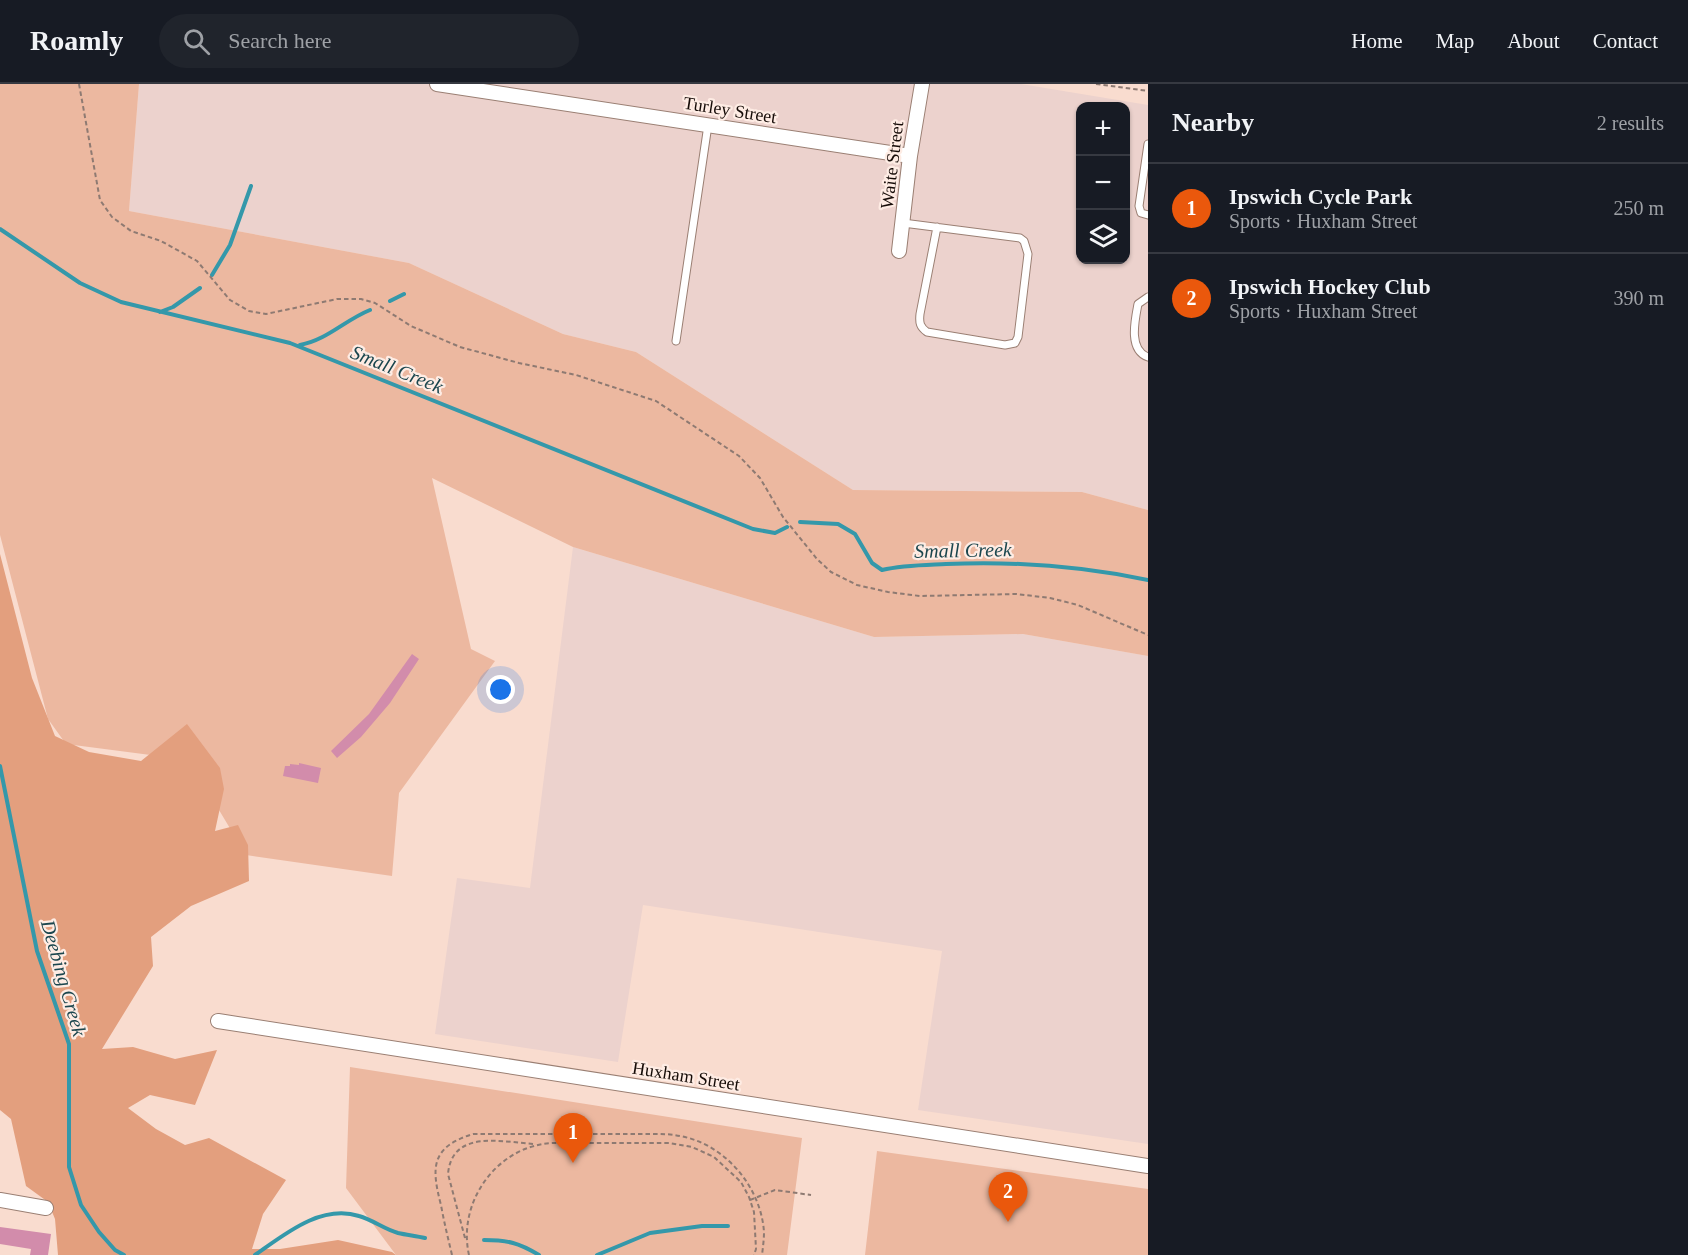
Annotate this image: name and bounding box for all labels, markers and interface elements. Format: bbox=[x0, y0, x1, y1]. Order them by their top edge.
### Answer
search box bbox=[159, 14, 579, 68]
text: Roamly bbox=[30, 25, 123, 56]
icon: search bbox=[180, 25, 213, 58]
text: Search here bbox=[228, 28, 332, 53]
text: Home bbox=[1351, 29, 1403, 53]
text: Map bbox=[1436, 29, 1474, 53]
text: About bbox=[1507, 29, 1560, 53]
text: Contact bbox=[1593, 29, 1658, 53]
street label: Turley Street bbox=[682, 93, 778, 127]
map controls bbox=[1076, 102, 1130, 264]
button: + bbox=[1076, 102, 1130, 156]
text: Nearby bbox=[1172, 108, 1254, 137]
text: 2 results bbox=[1597, 112, 1664, 134]
street label: Waite Street bbox=[877, 120, 907, 210]
button: − bbox=[1076, 156, 1130, 210]
text: Ipswich Cycle Park bbox=[1229, 184, 1412, 209]
text: 1 bbox=[1187, 197, 1197, 219]
text: 250 m bbox=[1613, 197, 1664, 219]
button: layers bbox=[1076, 210, 1130, 264]
text: Sports · Huxham Street bbox=[1229, 210, 1417, 232]
text: Ipswich Hockey Club bbox=[1229, 274, 1431, 299]
text: 2 bbox=[1187, 287, 1197, 309]
text: 390 m bbox=[1613, 287, 1664, 309]
text: Sports · Huxham Street bbox=[1229, 300, 1417, 322]
water label: Small Creek bbox=[348, 341, 447, 398]
water label: Small Creek bbox=[914, 538, 1013, 562]
your location bbox=[486, 675, 515, 704]
water label: Deebing Creek bbox=[36, 916, 91, 1040]
street label: Huxham Street bbox=[631, 1058, 741, 1094]
pin: 1 bbox=[554, 1114, 592, 1163]
pin: 2 bbox=[988, 1172, 1028, 1222]

